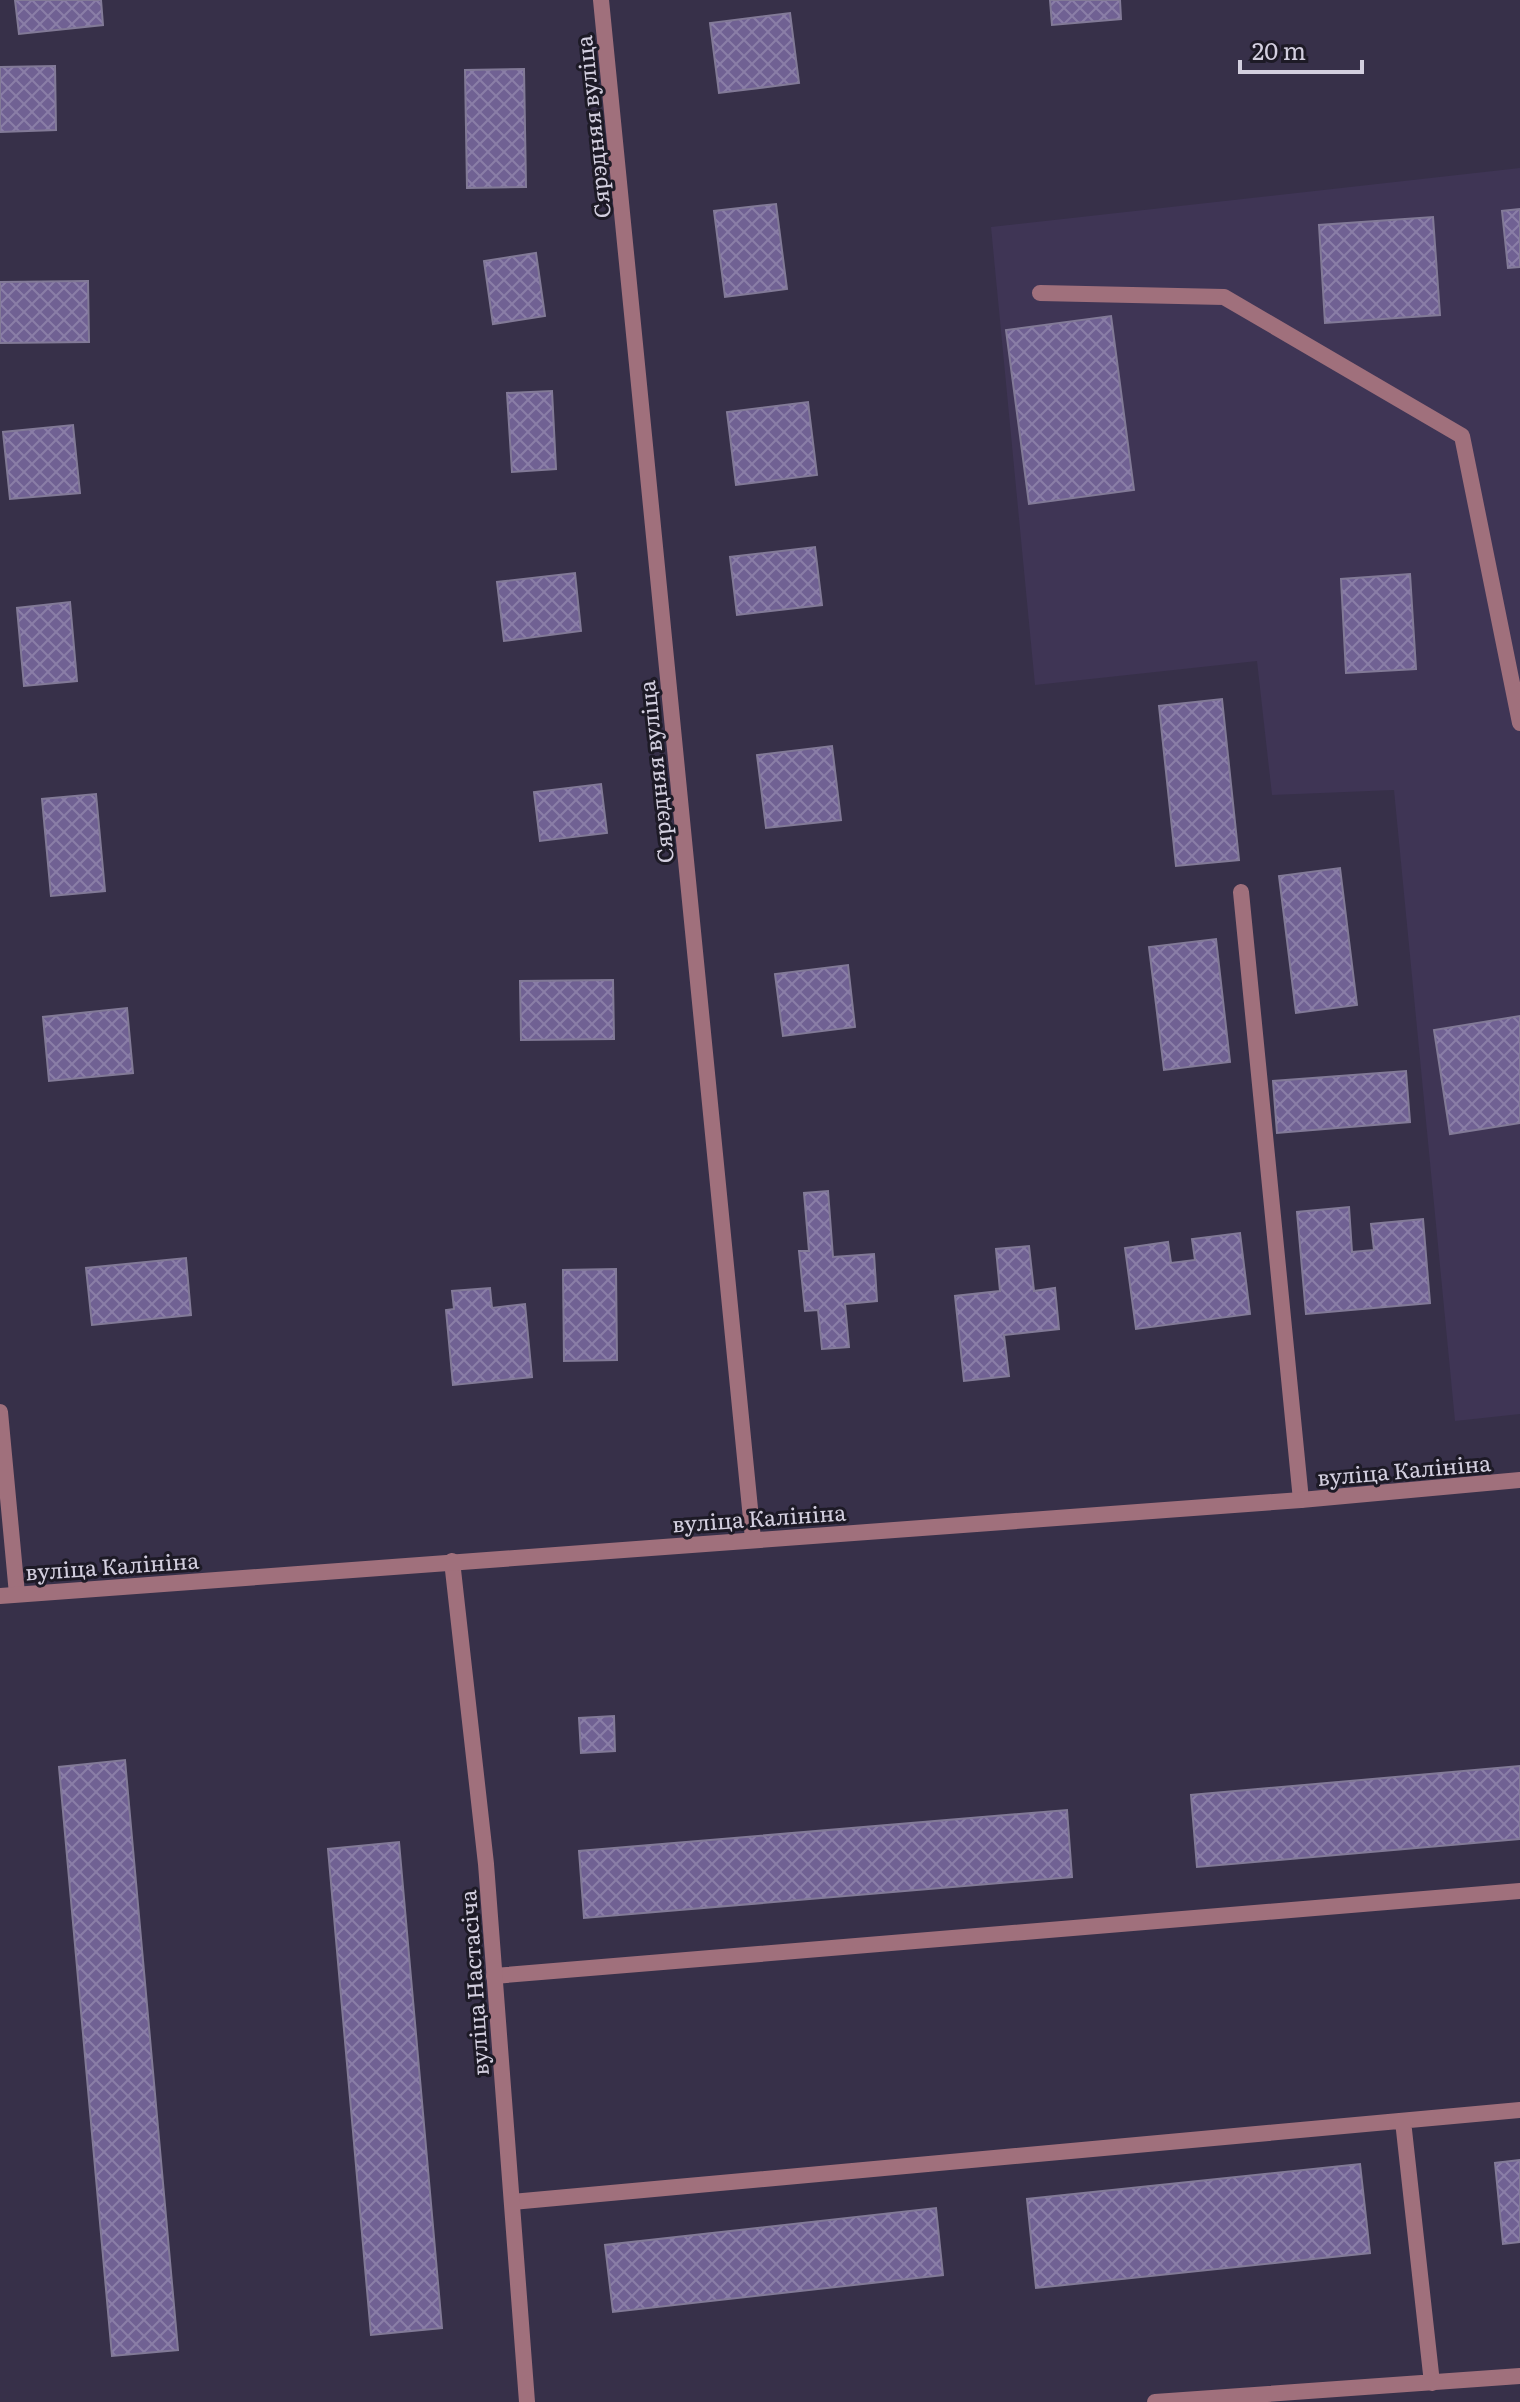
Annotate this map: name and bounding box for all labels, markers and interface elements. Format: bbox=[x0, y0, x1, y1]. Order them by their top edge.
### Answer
scale bar bbox=[1240, 24, 1362, 74]
text: 20 m bbox=[1252, 32, 1306, 67]
street label: Сярэдняя вуліца bbox=[566, 34, 618, 220]
street label: Сярэдняя вуліца bbox=[629, 679, 681, 865]
street label: вуліца Калініна bbox=[1316, 1445, 1492, 1493]
street label: вуліца Калініна bbox=[671, 1494, 847, 1540]
street label: вуліца Калініна bbox=[24, 1542, 200, 1588]
street label: вуліца Настасіча bbox=[450, 1889, 496, 2077]

